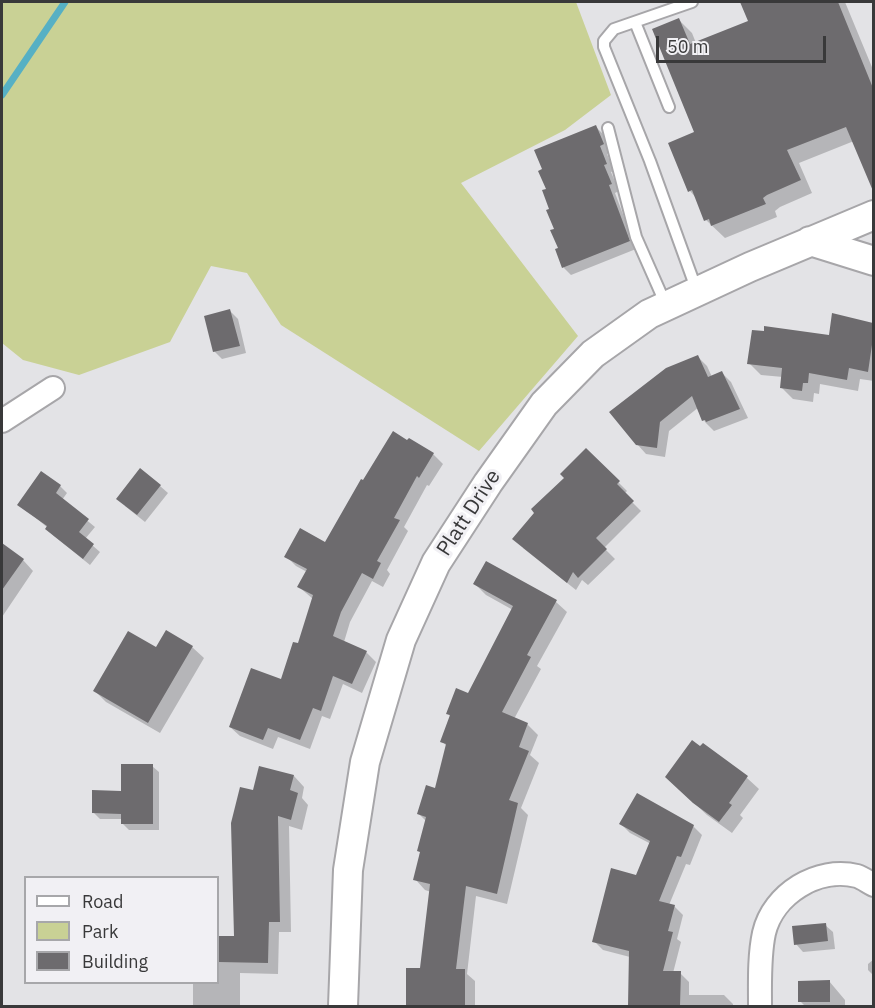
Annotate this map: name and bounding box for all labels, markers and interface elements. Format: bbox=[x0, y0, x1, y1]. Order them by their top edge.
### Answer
scale bar bbox=[659, 24, 828, 62]
text: 50 m bbox=[667, 35, 709, 58]
street label: Platt Drive bbox=[432, 465, 506, 561]
legend bbox=[24, 876, 219, 984]
text: Road bbox=[82, 890, 123, 913]
text: Park bbox=[82, 920, 118, 943]
text: Building bbox=[82, 950, 148, 973]

